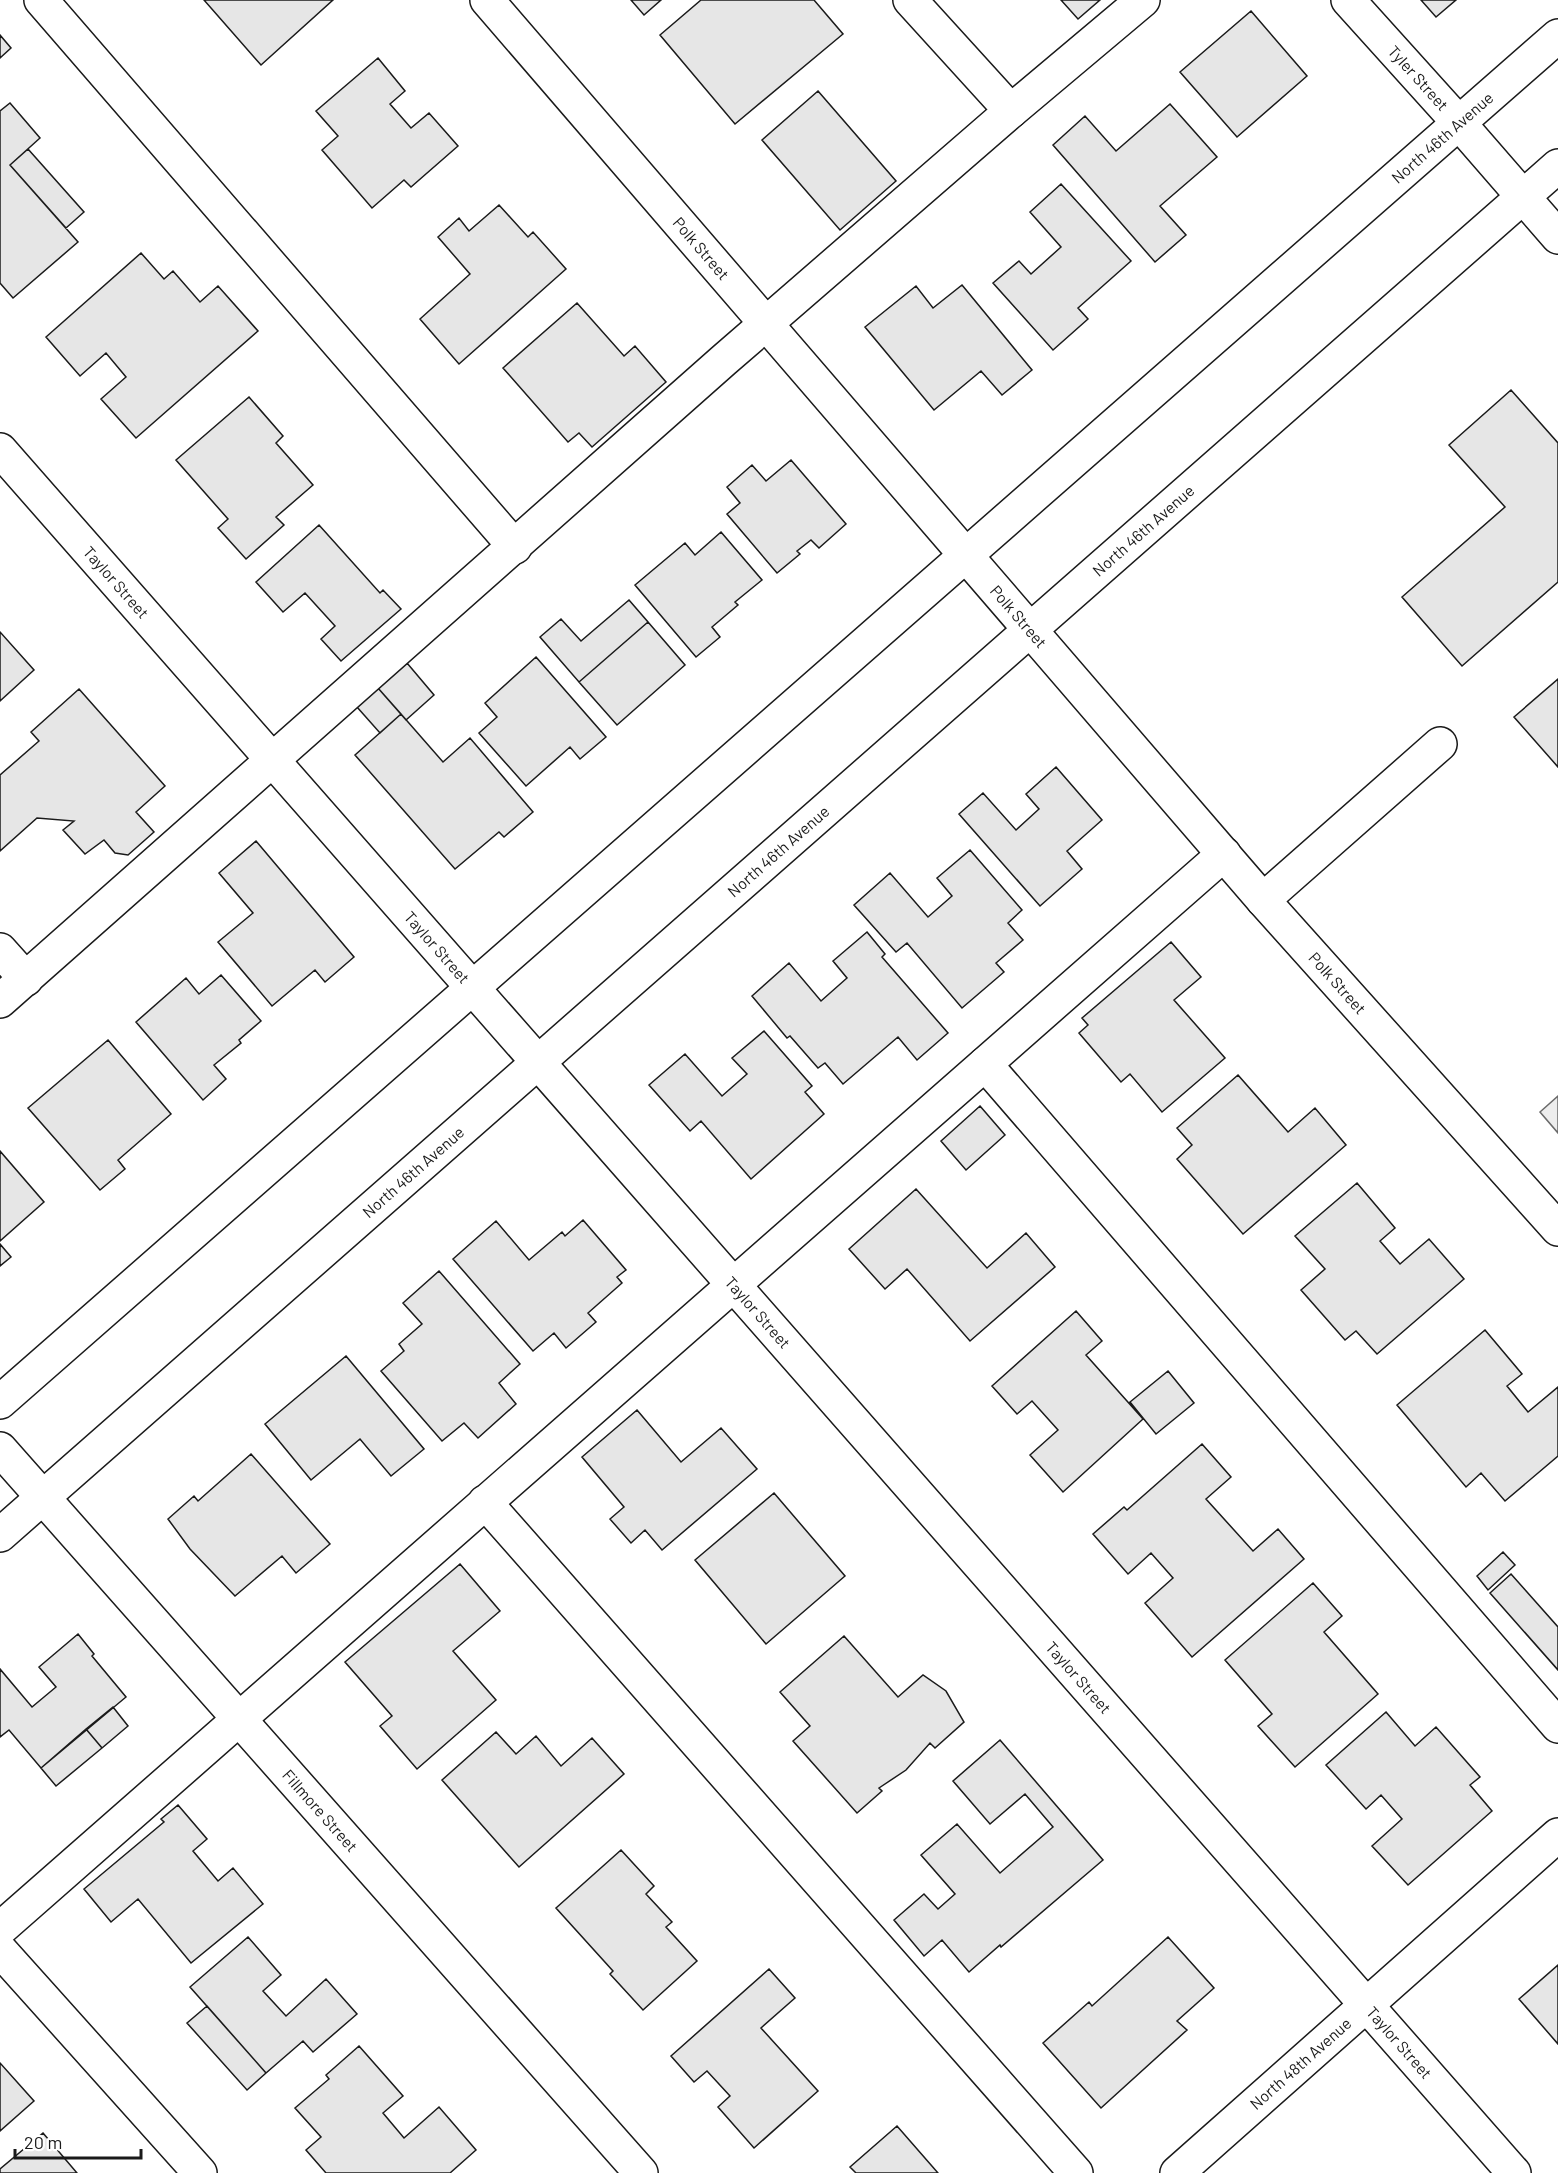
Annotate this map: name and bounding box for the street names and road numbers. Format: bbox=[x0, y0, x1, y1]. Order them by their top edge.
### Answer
street label: Tyler Street bbox=[1385, 41, 1453, 114]
street label: North 46th Avenue bbox=[1387, 88, 1497, 187]
street label: Polk Street bbox=[669, 213, 734, 283]
street label: North 46th Avenue bbox=[1088, 480, 1198, 580]
street label: Taylor Street bbox=[80, 542, 153, 622]
street label: Polk Street bbox=[987, 581, 1051, 651]
street label: North 46th Avenue bbox=[723, 801, 833, 900]
street label: Taylor Street bbox=[401, 907, 474, 987]
street label: Polk Street bbox=[1305, 948, 1371, 1018]
street label: North 46th Avenue bbox=[358, 1122, 468, 1221]
street label: Taylor Street bbox=[721, 1272, 795, 1352]
street label: Taylor Street bbox=[1042, 1637, 1116, 1717]
street label: Fillmore Street bbox=[279, 1765, 362, 1855]
street label: Taylor Street bbox=[1363, 2002, 1436, 2082]
street label: North 48th Avenue bbox=[1246, 2013, 1355, 2113]

